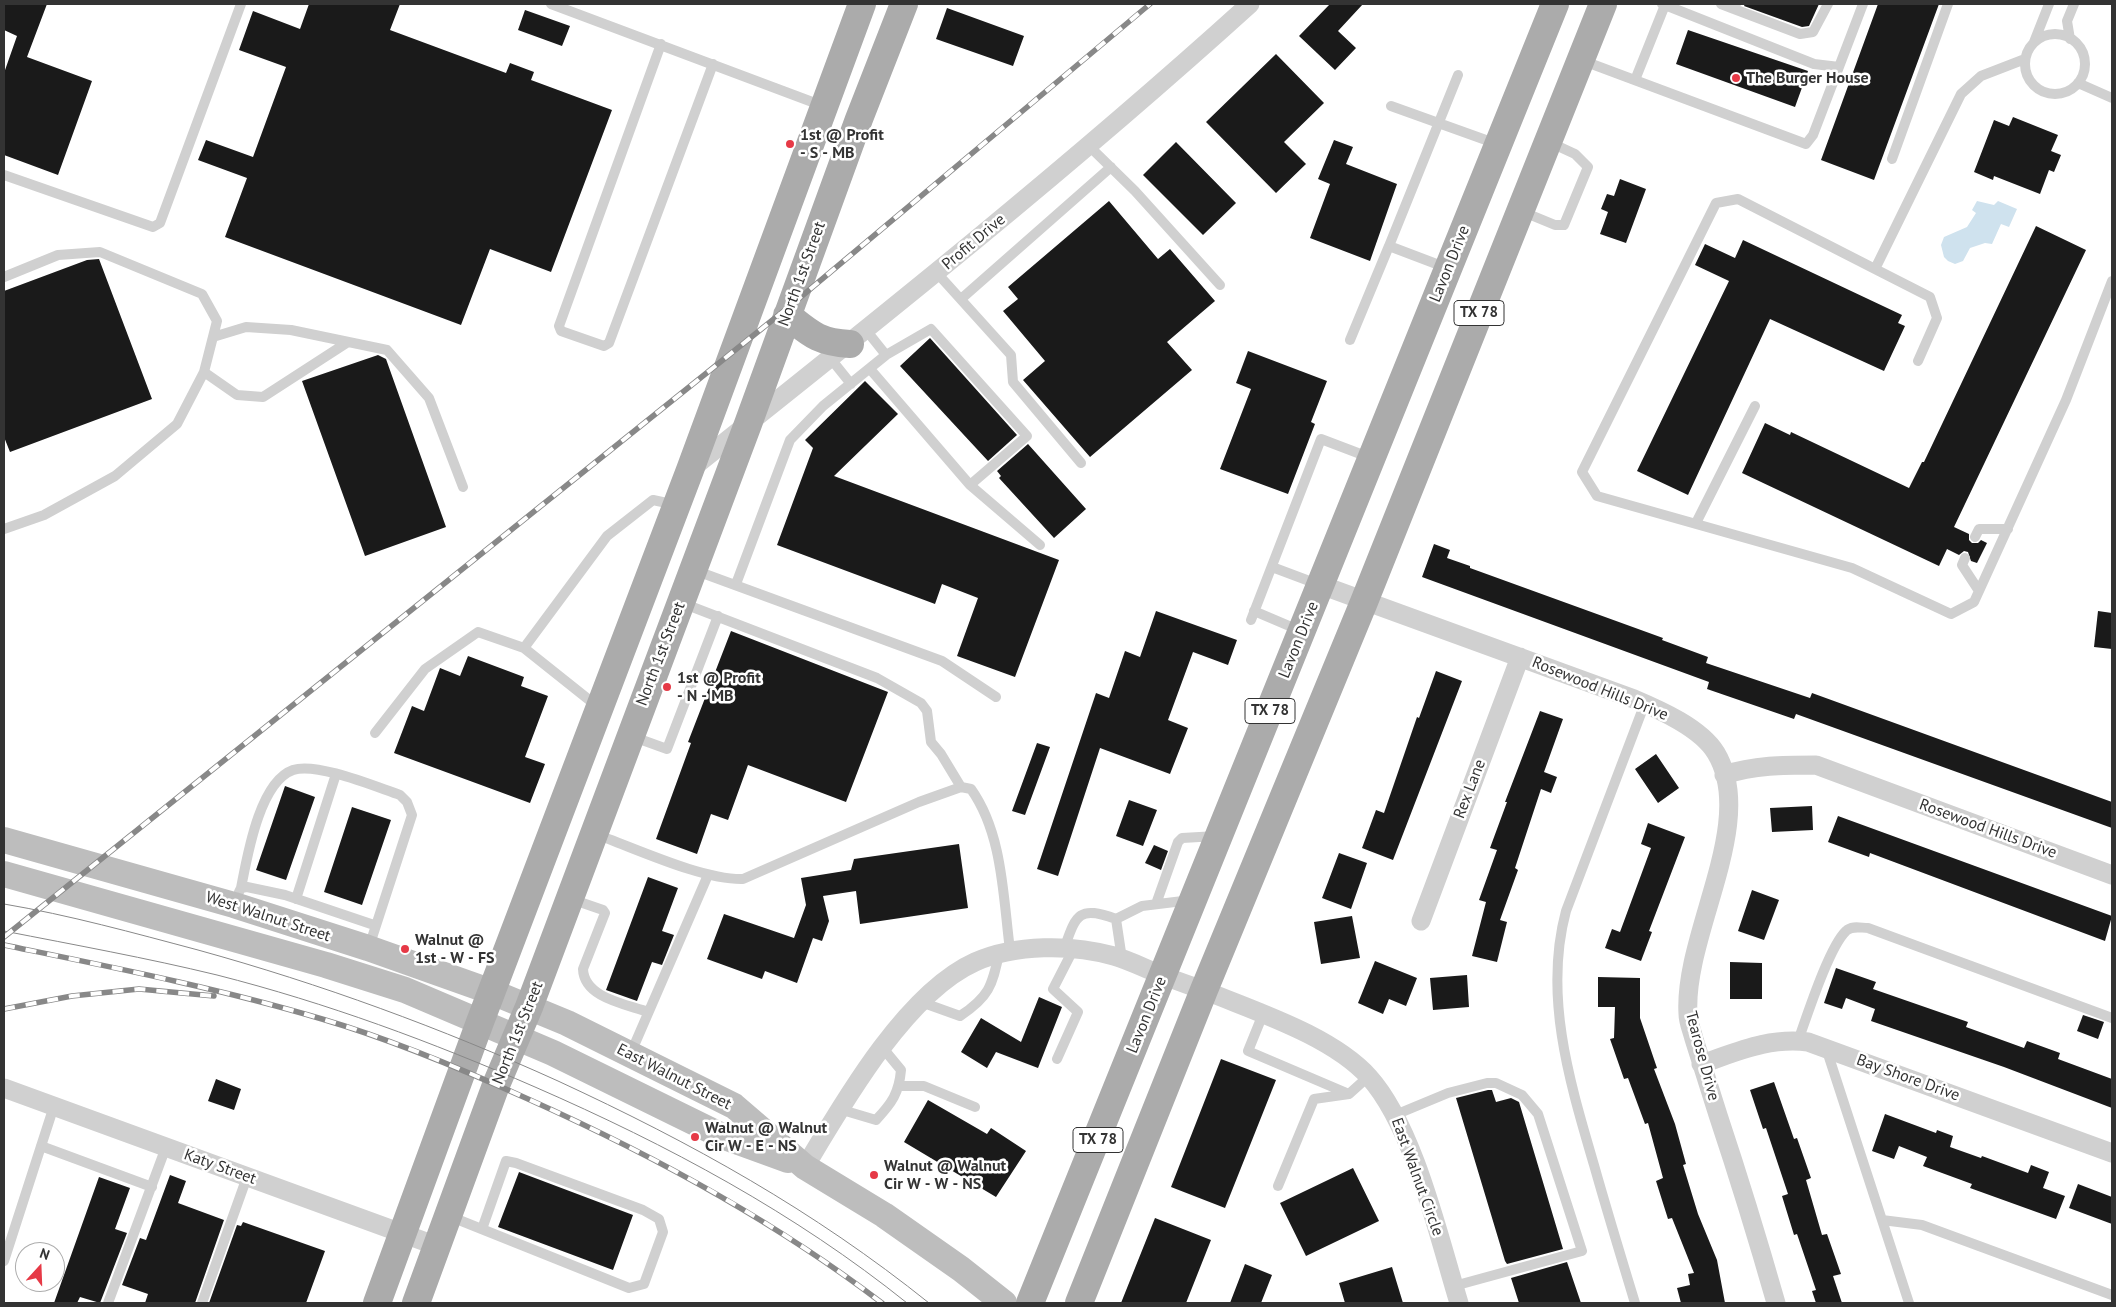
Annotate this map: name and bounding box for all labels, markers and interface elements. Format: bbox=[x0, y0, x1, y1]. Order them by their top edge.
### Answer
place label: The Burger House bbox=[1746, 68, 1869, 88]
marker: The Burger House bbox=[1730, 72, 1742, 84]
place label: 1st @ Profit - S - MB bbox=[800, 125, 884, 163]
marker: 1st @ Profit - S - MB bbox=[784, 138, 796, 150]
street label: Profit Drive bbox=[938, 210, 1010, 274]
street label: North 1st Street bbox=[774, 219, 830, 329]
street label: Lavon Drive bbox=[1426, 223, 1474, 305]
road number: TX 78 bbox=[1454, 300, 1504, 326]
street label: North 1st Street bbox=[632, 599, 690, 709]
street label: Lavon Drive bbox=[1275, 599, 1323, 681]
street label: Rosewood Hills Drive bbox=[1529, 653, 1671, 725]
place label: 1st @ Profit - N - MB bbox=[677, 668, 761, 706]
marker: 1st @ Profit - N - MB bbox=[661, 681, 673, 693]
road number: TX 78 bbox=[1245, 698, 1295, 724]
street label: Rex Lane bbox=[1450, 757, 1490, 821]
street label: Rosewood Hills Drive bbox=[1917, 795, 2059, 863]
street label: West Walnut Street bbox=[203, 888, 333, 946]
place label: Walnut @ 1st - W - FS bbox=[415, 930, 495, 968]
marker: Walnut @ 1st - W - FS bbox=[399, 943, 411, 955]
street label: Lavon Drive bbox=[1123, 974, 1171, 1056]
street label: North 1st Street bbox=[489, 979, 547, 1087]
street label: Tearose Drive bbox=[1681, 1009, 1723, 1103]
street label: East Walnut Street bbox=[613, 1040, 735, 1114]
street label: Bay Shore Drive bbox=[1854, 1050, 1962, 1106]
street label: East Walnut Circle bbox=[1387, 1115, 1447, 1239]
place label: Walnut @ Walnut Cir W - E - NS bbox=[705, 1118, 827, 1156]
road number: TX 78 bbox=[1073, 1128, 1123, 1152]
marker: Walnut @ Walnut Cir W - E - NS bbox=[689, 1131, 701, 1143]
street label: Katy Street bbox=[181, 1145, 259, 1189]
place label: Walnut @ Walnut Cir W - W - NS bbox=[884, 1156, 1006, 1194]
marker: Walnut @ Walnut Cir W - W - NS bbox=[868, 1169, 880, 1181]
north arrow bbox=[15, 1242, 65, 1292]
text: N bbox=[37, 1244, 52, 1264]

